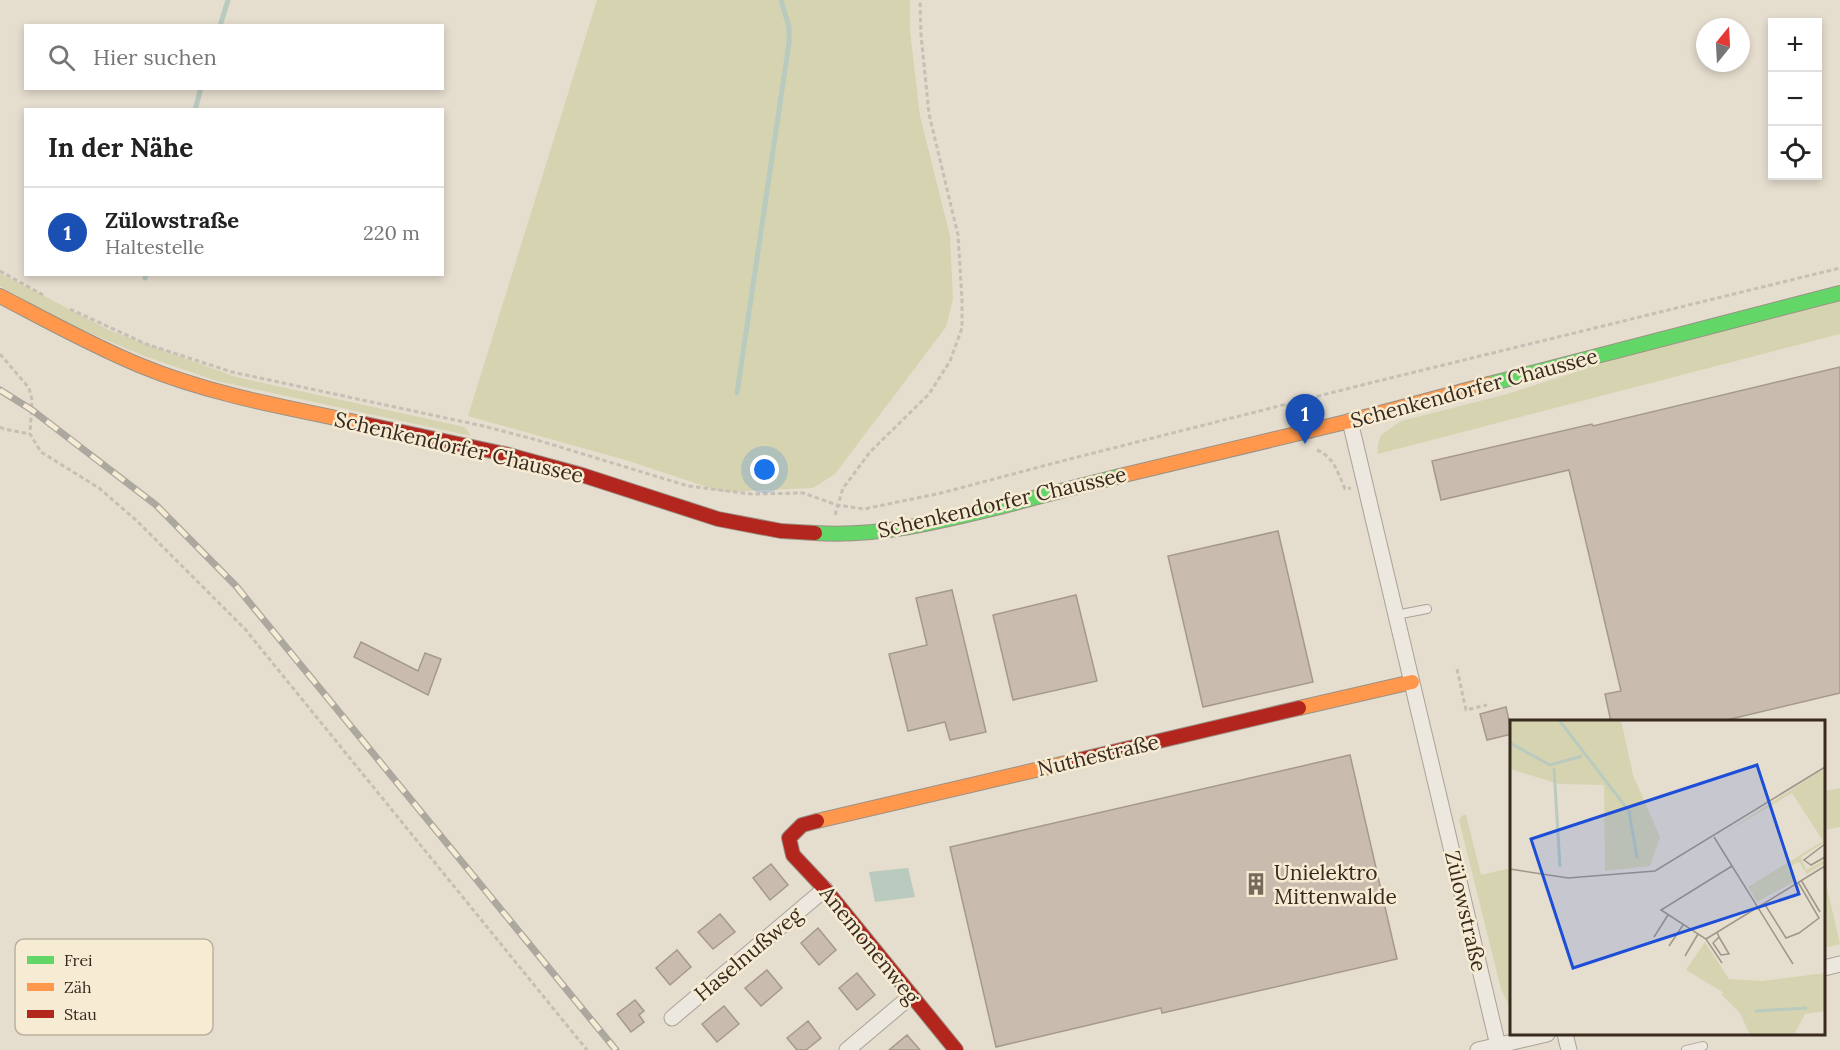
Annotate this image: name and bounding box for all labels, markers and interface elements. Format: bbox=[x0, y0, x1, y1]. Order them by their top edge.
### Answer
north arrow bbox=[1696, 18, 1750, 72]
map controls bbox=[1768, 18, 1822, 180]
button: + bbox=[1768, 18, 1822, 72]
search box bbox=[24, 24, 444, 90]
icon: search bbox=[45, 41, 78, 74]
text: Hier suchen bbox=[93, 43, 217, 71]
button: − bbox=[1768, 72, 1822, 126]
button: locate bbox=[1768, 126, 1822, 180]
text: In der Nähe bbox=[48, 131, 193, 164]
text: Zülowstraße bbox=[105, 206, 239, 234]
text: 1 bbox=[63, 220, 72, 245]
text: 220 m bbox=[363, 220, 420, 245]
text: Haltestelle bbox=[105, 234, 204, 259]
street label: Schenkendorfer Chaussee bbox=[1348, 342, 1600, 434]
pin: 1 bbox=[1286, 394, 1324, 444]
street label: Schenkendorfer Chaussee bbox=[332, 405, 586, 489]
your location bbox=[750, 455, 779, 484]
street label: Schenkendorfer Chaussee bbox=[875, 460, 1129, 544]
inset map bbox=[1510, 720, 1825, 1035]
street label: Nuthestraße bbox=[1035, 728, 1161, 782]
street label: Zülowstraße bbox=[1439, 848, 1493, 974]
place label: Unielektro Mittenwalde bbox=[1274, 859, 1397, 910]
building icon: Unielektro Mittenwalde bbox=[1243, 871, 1269, 897]
street label: Anemonenweg bbox=[813, 880, 926, 1010]
street label: Haselnußweg bbox=[688, 901, 808, 1007]
legend bbox=[15, 939, 213, 1035]
text: Frei bbox=[64, 950, 93, 970]
text: Zäh bbox=[64, 977, 92, 997]
text: Stau bbox=[64, 1004, 97, 1024]

